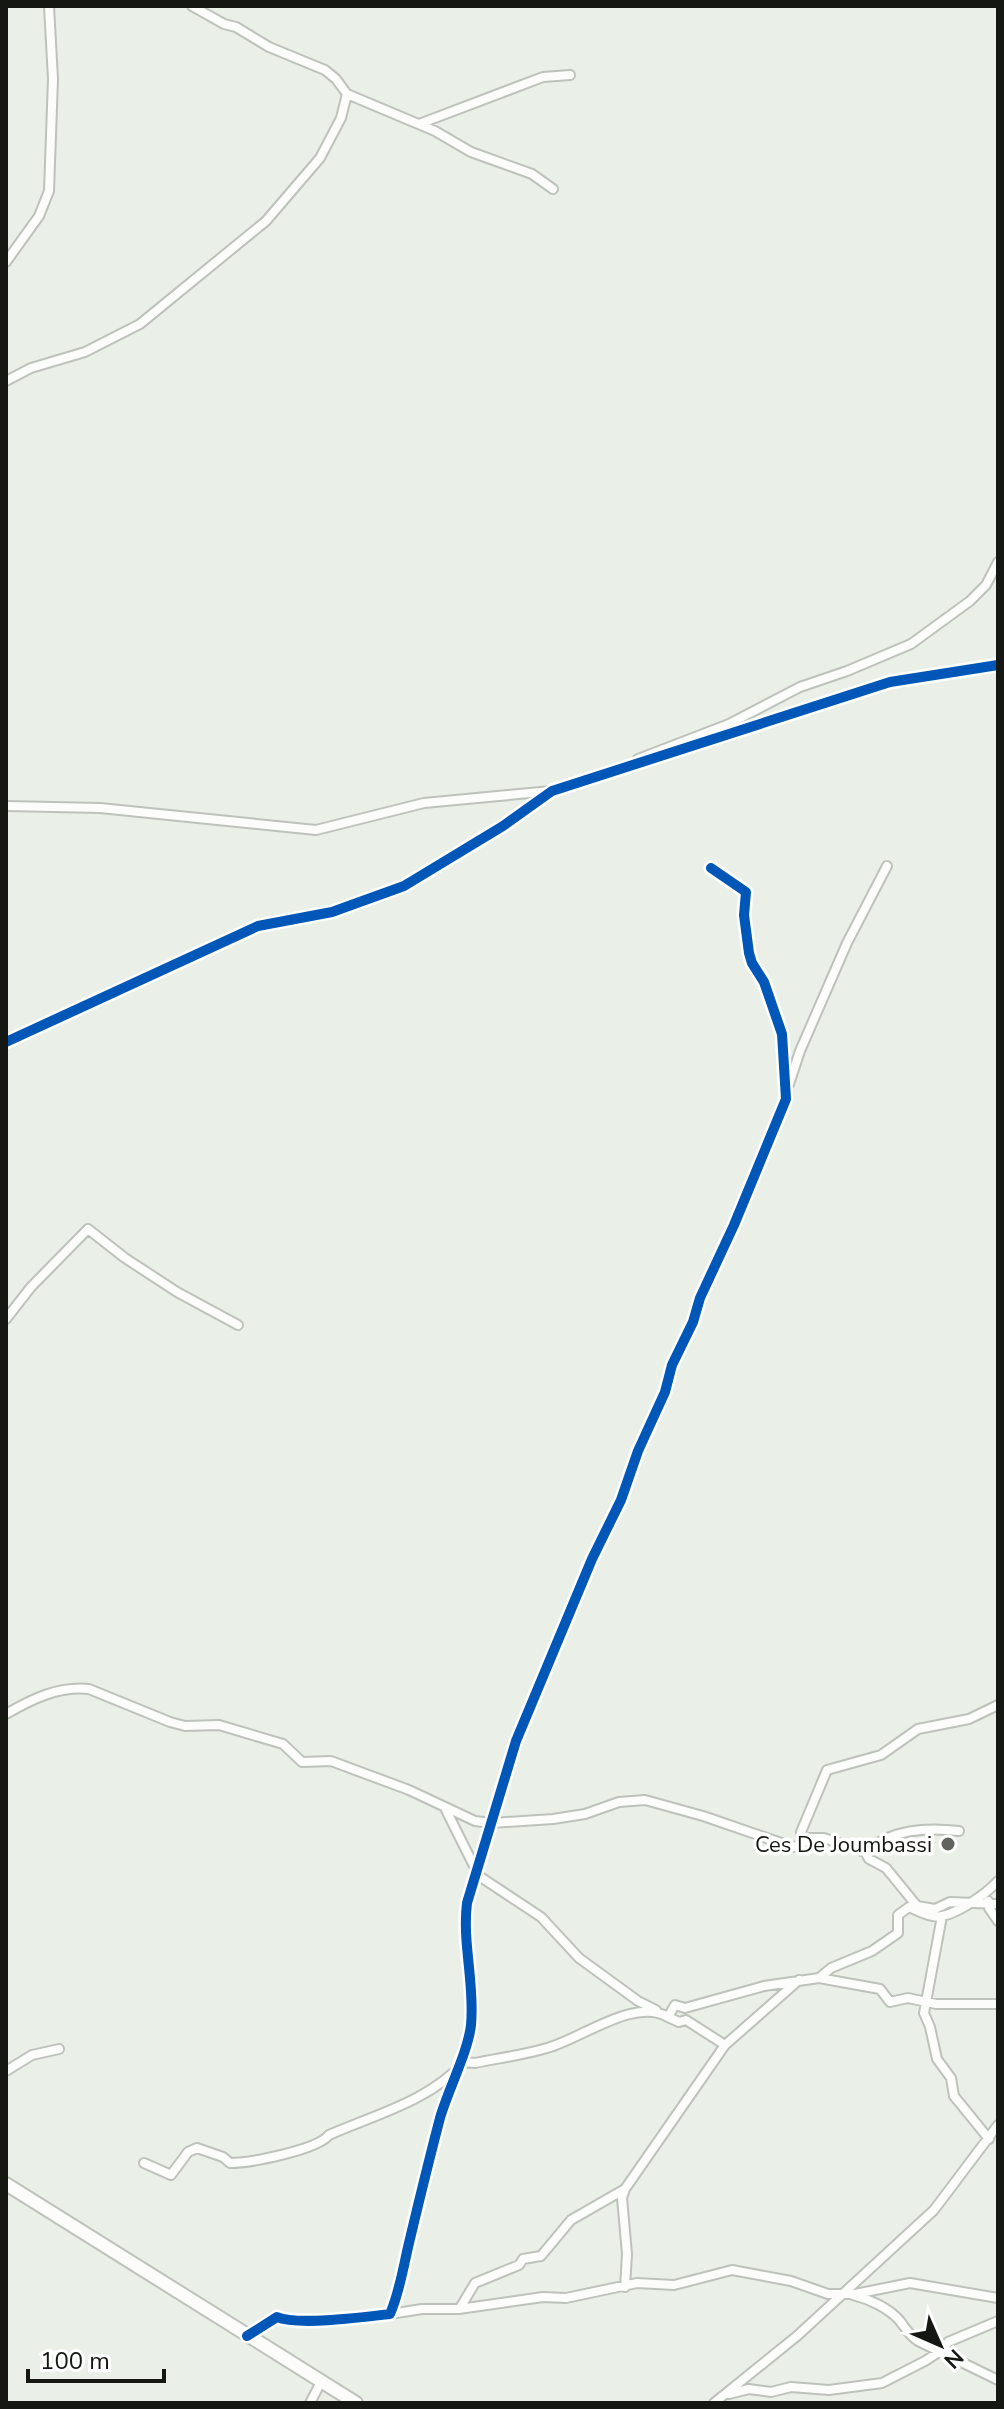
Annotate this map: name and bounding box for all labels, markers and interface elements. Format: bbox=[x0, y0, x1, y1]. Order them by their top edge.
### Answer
place label: Ces De Joumbassi bbox=[755, 1830, 932, 1860]
marker: Ces De Joumbassi bbox=[939, 1835, 957, 1853]
north arrow bbox=[900, 2305, 980, 2385]
scale bar bbox=[28, 2333, 164, 2383]
text: N bbox=[937, 2342, 970, 2375]
text: 100 m bbox=[40, 2345, 110, 2377]

